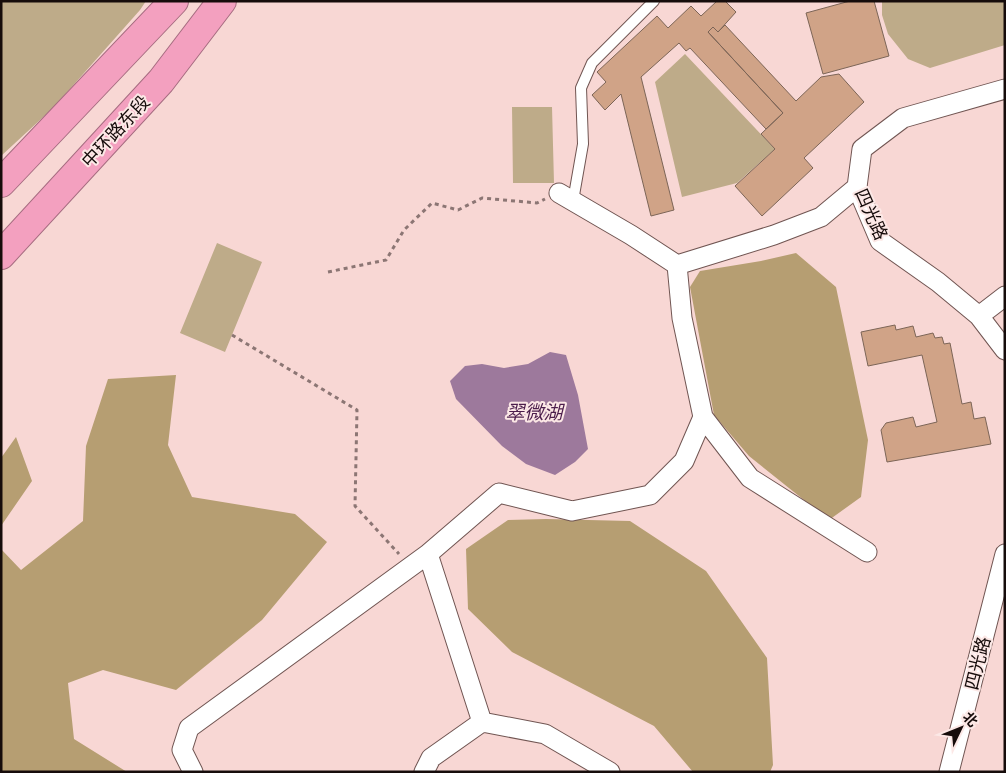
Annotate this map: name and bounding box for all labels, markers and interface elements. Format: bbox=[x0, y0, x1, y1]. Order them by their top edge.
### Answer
street label: 中环路东段 bbox=[76, 91, 154, 171]
street label: 四光路 bbox=[851, 185, 893, 243]
water label: 翠微湖 bbox=[505, 400, 565, 423]
street label: 四光路 bbox=[960, 634, 994, 692]
north arrow bbox=[936, 703, 986, 753]
text: 北 bbox=[960, 708, 982, 730]

